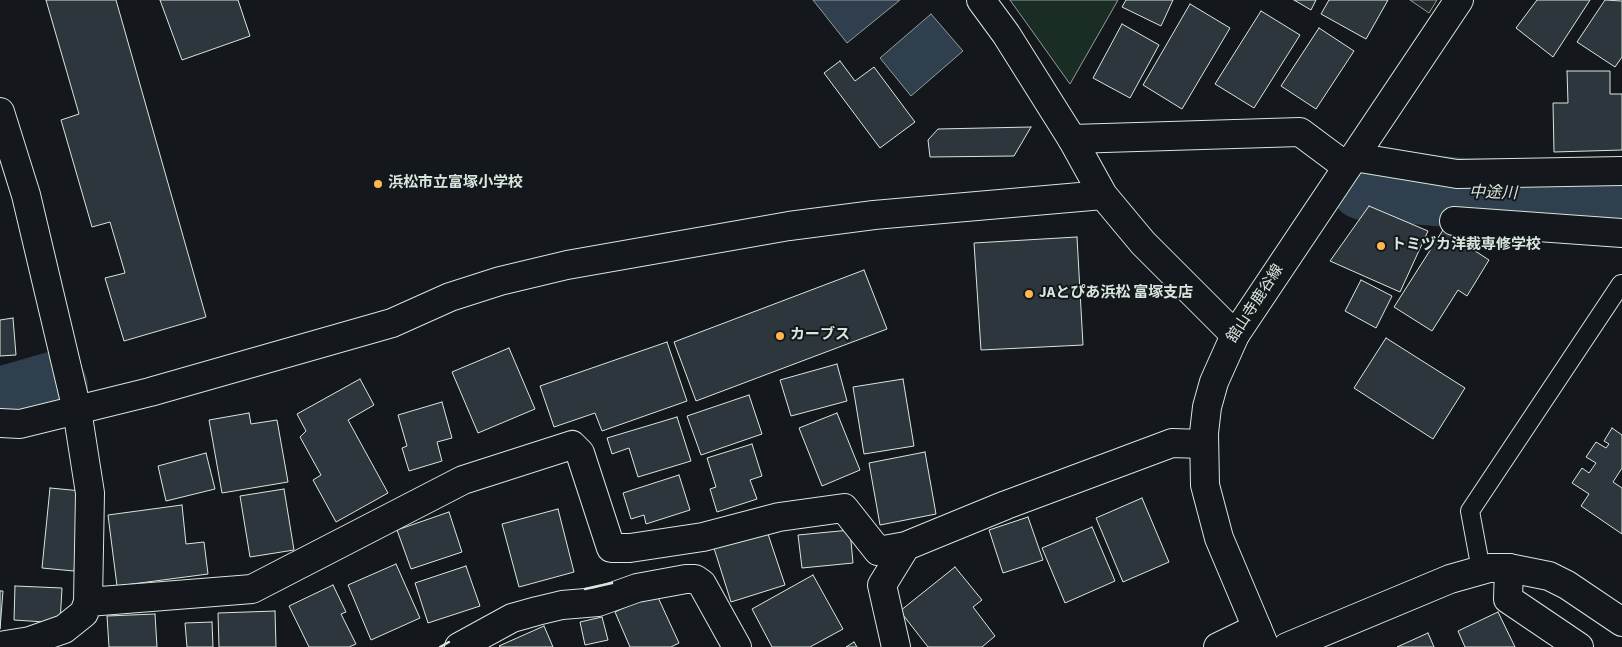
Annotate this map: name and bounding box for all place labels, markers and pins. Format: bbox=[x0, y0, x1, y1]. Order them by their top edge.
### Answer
place label: 浜松市立富塚小学校 bbox=[388, 175, 523, 193]
marker: 浜松市立富塚小学校 bbox=[372, 178, 384, 190]
place label: トミヅカ洋裁専修学校 bbox=[1391, 237, 1541, 255]
marker: トミヅカ洋裁専修学校 bbox=[1375, 240, 1387, 252]
place label: JAとぴあ浜松 富塚支店 bbox=[1039, 285, 1193, 303]
marker: JAとぴあ浜松 富塚支店 bbox=[1023, 288, 1035, 300]
place label: カーブス bbox=[790, 327, 850, 345]
marker: カーブス bbox=[774, 330, 786, 342]

